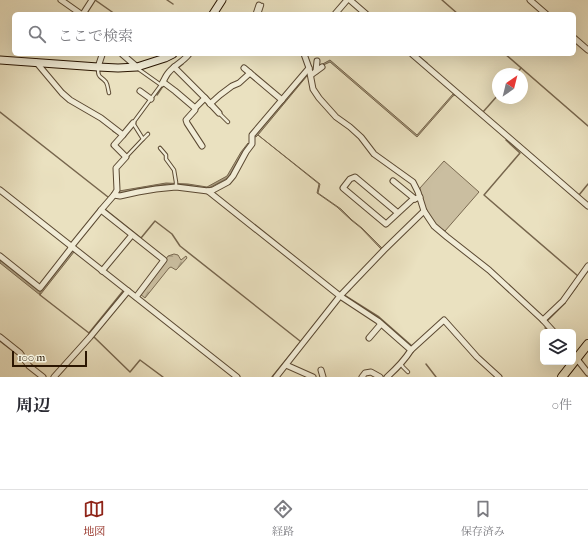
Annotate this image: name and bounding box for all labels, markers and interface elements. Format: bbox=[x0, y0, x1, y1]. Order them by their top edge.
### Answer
search box bbox=[12, 12, 576, 56]
icon: search bbox=[26, 23, 48, 45]
text: ここで検索 bbox=[58, 27, 133, 45]
north arrow bbox=[492, 68, 528, 104]
map controls bbox=[540, 329, 576, 365]
button: layers bbox=[540, 329, 576, 365]
scale bar bbox=[12, 349, 87, 368]
text: 100 m bbox=[18, 351, 46, 364]
text: 周辺 bbox=[16, 395, 50, 415]
text: 0件 bbox=[552, 397, 572, 412]
tab: 地図 bbox=[83, 498, 105, 538]
tab: 経路 bbox=[272, 498, 294, 538]
tab: 保存済み bbox=[461, 498, 505, 538]

